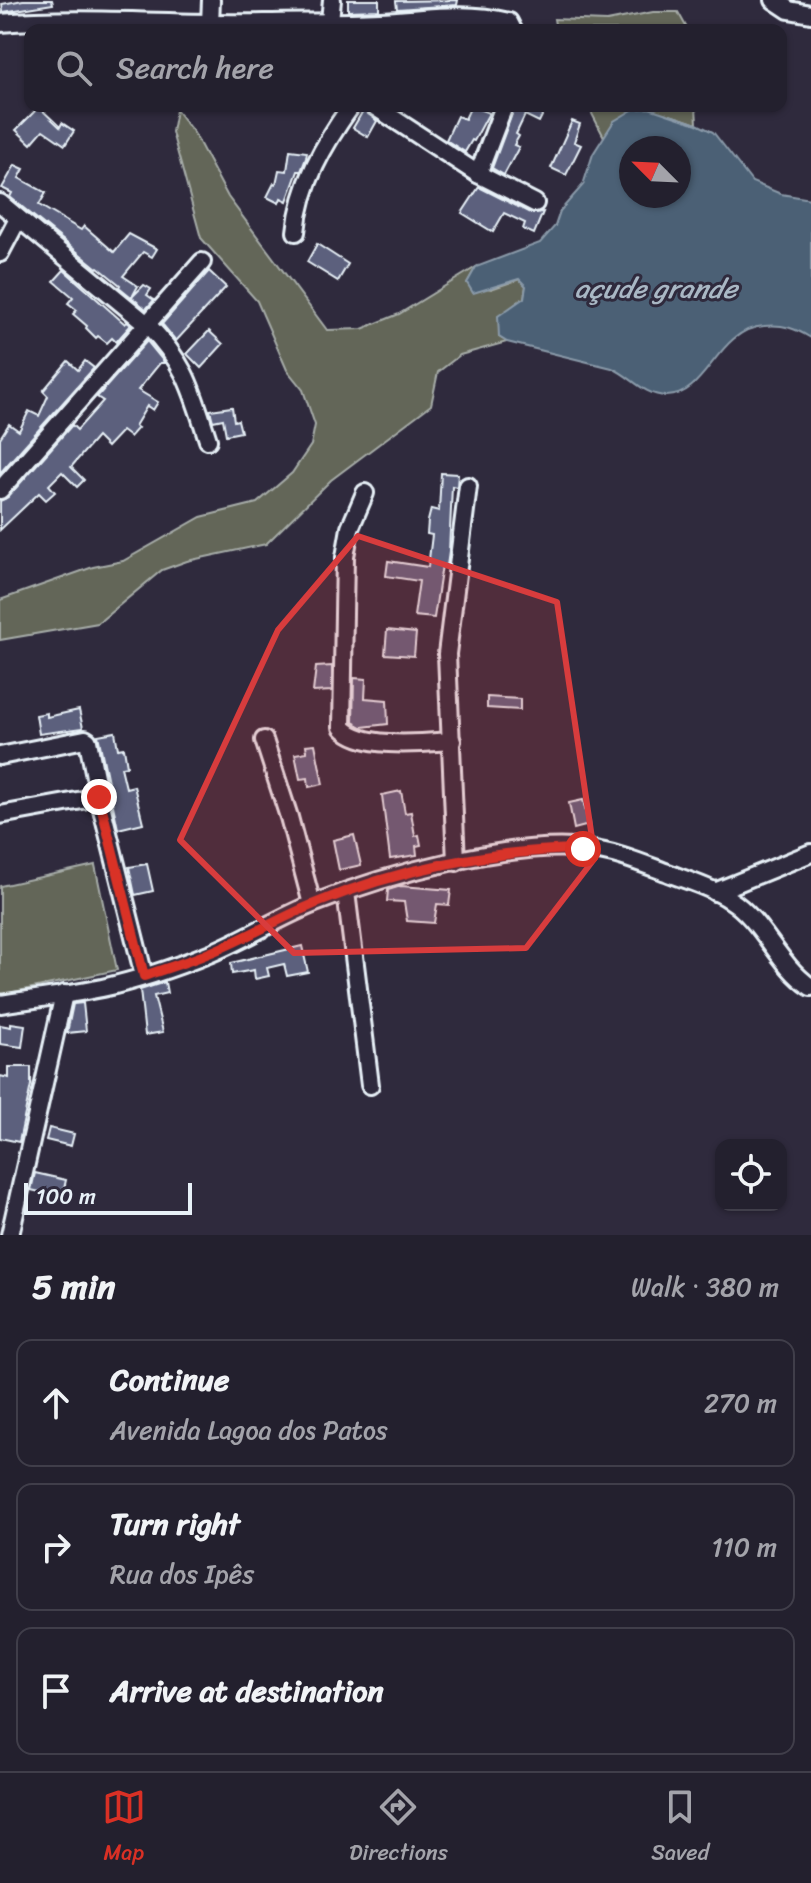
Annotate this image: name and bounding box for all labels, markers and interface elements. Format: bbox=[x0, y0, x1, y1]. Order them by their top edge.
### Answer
search box bbox=[24, 24, 787, 112]
text: Search here bbox=[116, 41, 274, 95]
icon: search bbox=[52, 46, 96, 90]
north arrow bbox=[619, 136, 691, 208]
water label: açude grande bbox=[575, 264, 740, 313]
route end bbox=[81, 779, 117, 815]
route start bbox=[565, 831, 601, 867]
map controls bbox=[715, 1139, 787, 1211]
button: locate bbox=[715, 1139, 787, 1211]
text: 100 m bbox=[36, 1177, 96, 1216]
scale bar bbox=[24, 1179, 192, 1215]
text: 5 min bbox=[32, 1257, 115, 1317]
text: Walk · 380 m bbox=[631, 1264, 779, 1310]
text: Continue bbox=[110, 1353, 229, 1407]
text: 270 m bbox=[704, 1380, 777, 1426]
icon: ahead bbox=[34, 1381, 78, 1425]
text: Avenida Lagoa dos Patos bbox=[110, 1407, 388, 1453]
text: Turn right bbox=[110, 1497, 240, 1551]
text: 110 m bbox=[712, 1524, 777, 1570]
icon: right bbox=[34, 1525, 78, 1569]
text: Rua dos Ipês bbox=[110, 1551, 254, 1597]
text: Arrive at destination bbox=[110, 1664, 384, 1718]
icon: arrive bbox=[34, 1669, 78, 1713]
tab: Map bbox=[102, 1785, 146, 1872]
tab: Directions bbox=[349, 1785, 448, 1872]
tab: Saved bbox=[651, 1785, 709, 1872]

